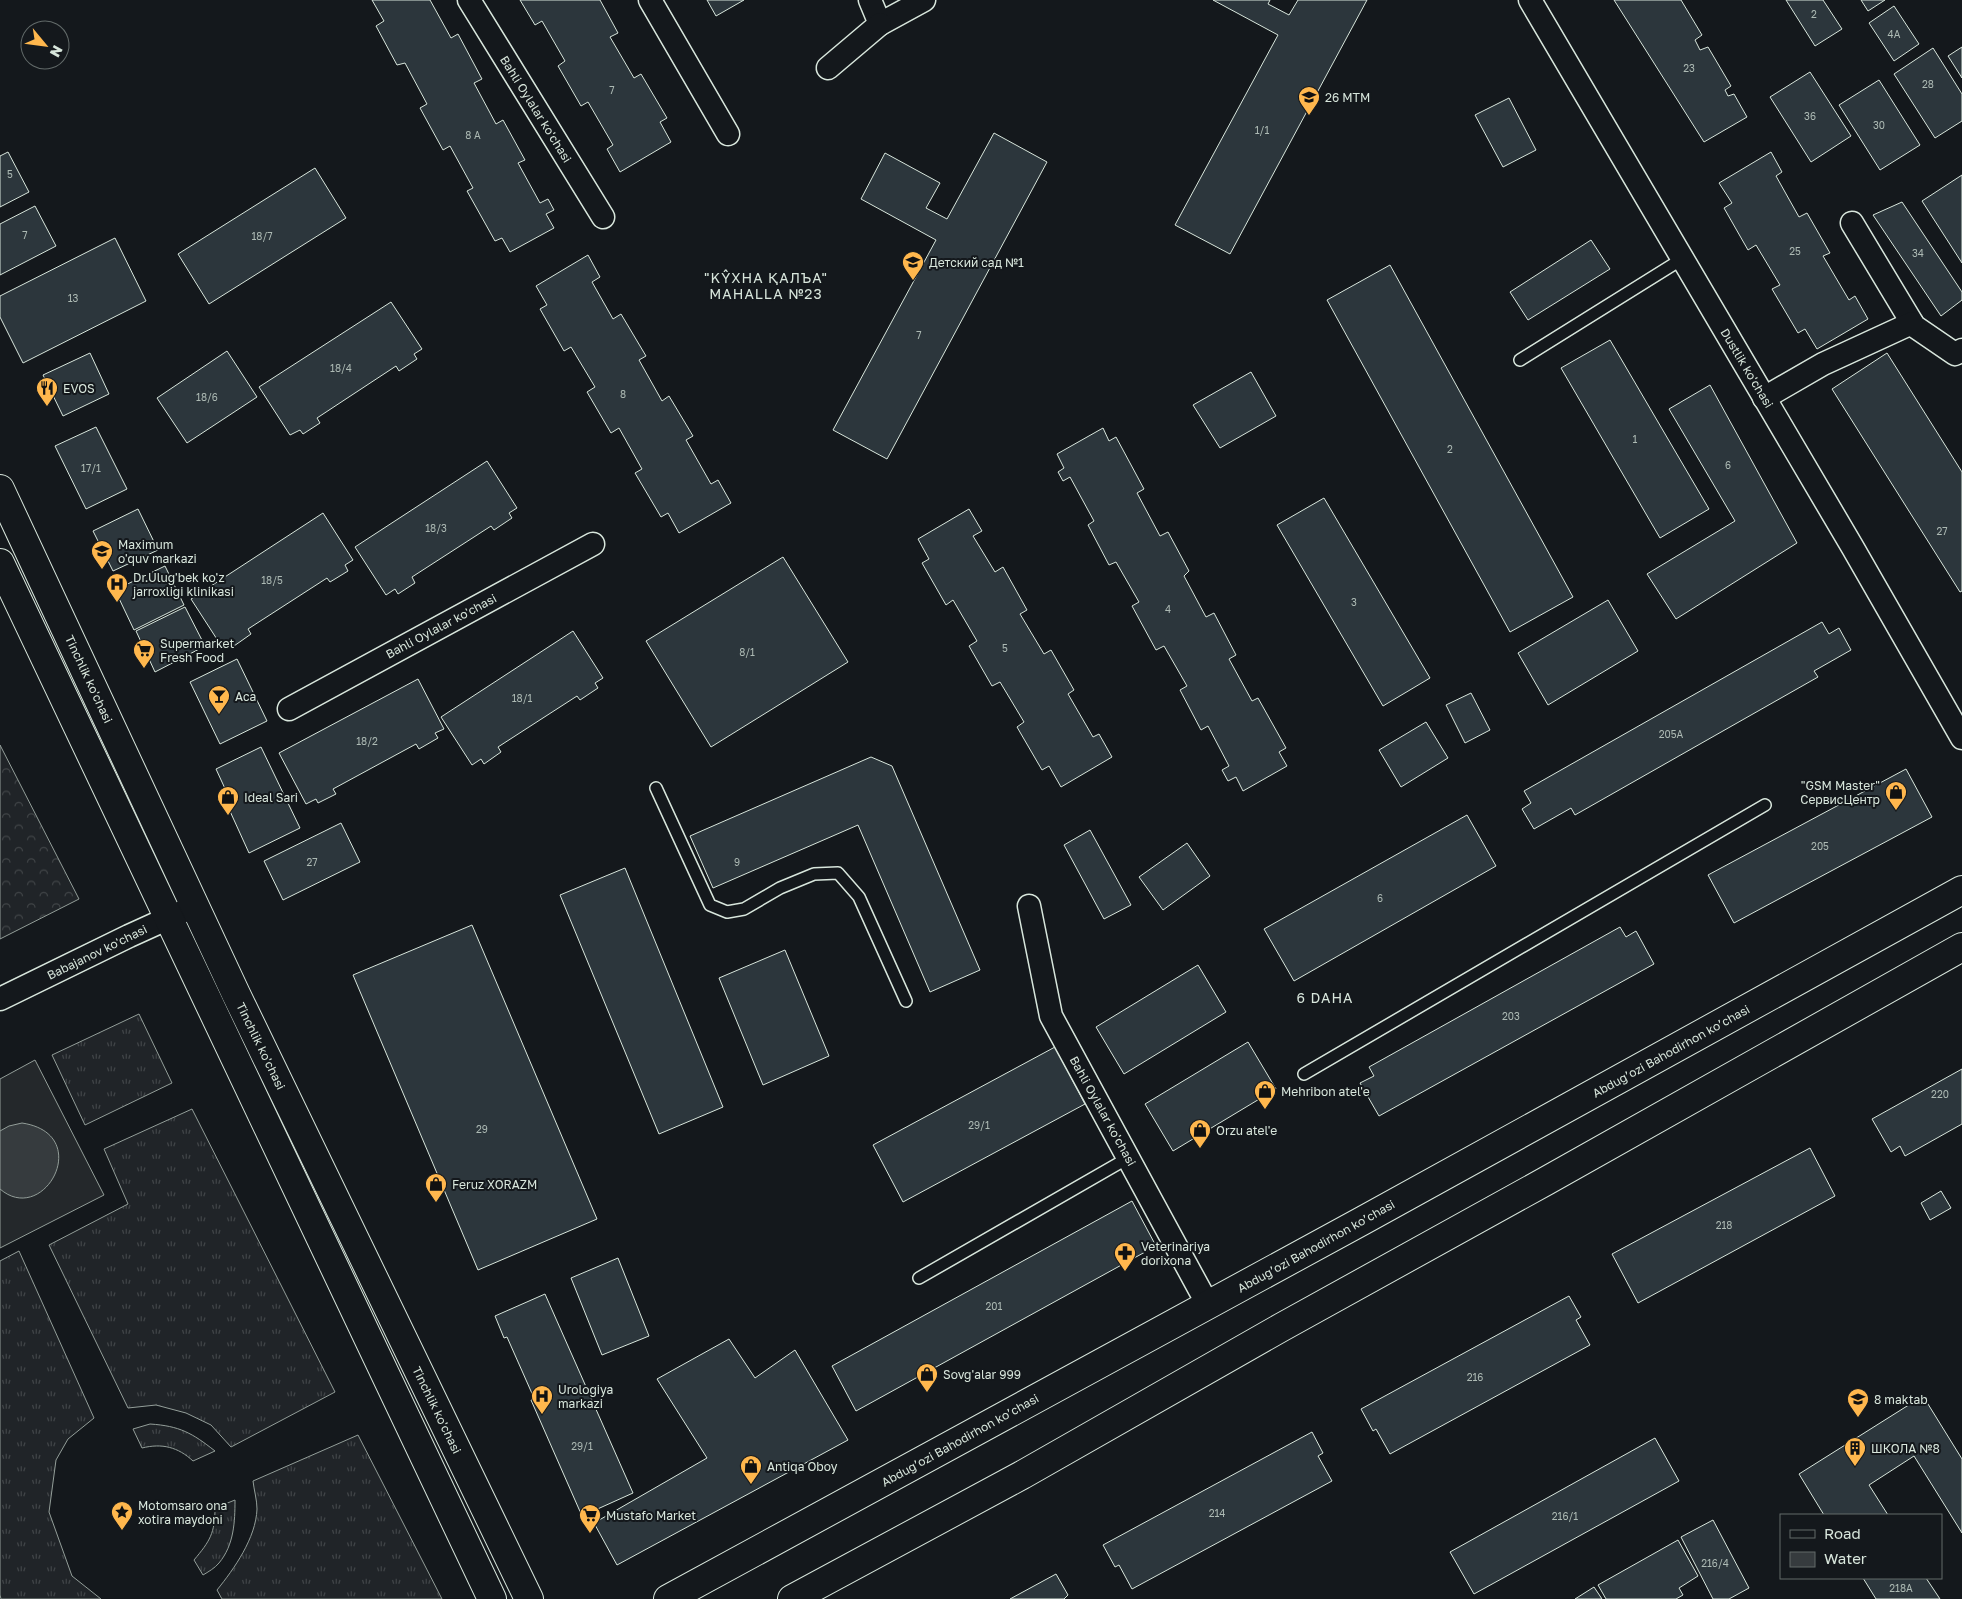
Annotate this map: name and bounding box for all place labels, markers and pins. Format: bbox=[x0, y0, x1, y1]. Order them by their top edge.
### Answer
school or university icon: 26 MTM bbox=[1297, 85, 1321, 116]
place label: 26 MTM bbox=[1325, 90, 1370, 105]
school or university icon: Детский сад №1 bbox=[901, 250, 925, 281]
place label: Детский сад №1 bbox=[929, 255, 1024, 270]
restaurant icon: EVOS bbox=[35, 376, 59, 407]
place label: EVOS bbox=[63, 381, 95, 396]
place label: Maximum o'quv markazi bbox=[118, 537, 197, 566]
school or university icon: Maximum o'quv markazi bbox=[90, 539, 114, 570]
place label: Dr.Ulug'bek ko'z jarroxligi klinikasi bbox=[132, 570, 234, 599]
hospital icon: Dr.Ulug'bek ko'z jarroxligi klinikasi bbox=[105, 572, 129, 603]
place label: Supermarket Fresh Food bbox=[160, 636, 235, 665]
supermarket icon: Supermarket Fresh Food bbox=[132, 638, 156, 669]
bar icon: Аса bbox=[207, 684, 231, 715]
place label: Аса bbox=[235, 689, 256, 704]
place label: "GSM Master" СервисЦентр bbox=[1800, 778, 1880, 807]
shop icon: "GSM Master" СервисЦентр bbox=[1884, 780, 1908, 811]
shop icon: Ideal Sari bbox=[216, 785, 240, 816]
place label: Ideal Sari bbox=[244, 790, 298, 805]
shop icon: Mehribon atel'e bbox=[1253, 1079, 1277, 1110]
place label: Mehribon atel'e bbox=[1281, 1084, 1370, 1099]
shop icon: Orzu atel'e bbox=[1188, 1118, 1212, 1149]
place label: Orzu atel'e bbox=[1216, 1123, 1277, 1138]
shop icon: Feruz XORAZM bbox=[424, 1172, 448, 1203]
place label: Feruz XORAZM bbox=[452, 1177, 537, 1192]
place label: Veterinariya dorixona bbox=[1141, 1239, 1210, 1268]
pharmacy icon: Veterinariya dorixona bbox=[1113, 1241, 1137, 1272]
shop icon: Sovg'alar 999 bbox=[915, 1362, 939, 1393]
place label: Sovg'alar 999 bbox=[943, 1367, 1021, 1382]
place label: Urologiya markazi bbox=[558, 1382, 613, 1411]
hospital icon: Urologiya markazi bbox=[530, 1384, 554, 1415]
school or university icon: 8 maktab bbox=[1846, 1387, 1870, 1418]
place label: 8 maktab bbox=[1874, 1392, 1928, 1407]
building icon: ШКОЛА №8 bbox=[1843, 1436, 1867, 1467]
place label: ШКОЛА №8 bbox=[1871, 1441, 1940, 1456]
shop icon: Antiqa Oboy bbox=[739, 1454, 763, 1485]
place label: Antiqa Oboy bbox=[767, 1459, 838, 1474]
place label: Motomsaro ona xotira maydoni bbox=[138, 1498, 227, 1527]
place icon: Motomsaro ona xotira maydoni bbox=[110, 1500, 134, 1531]
supermarket icon: Mustafo Market bbox=[578, 1503, 602, 1534]
place label: Mustafo Market bbox=[606, 1508, 696, 1523]

